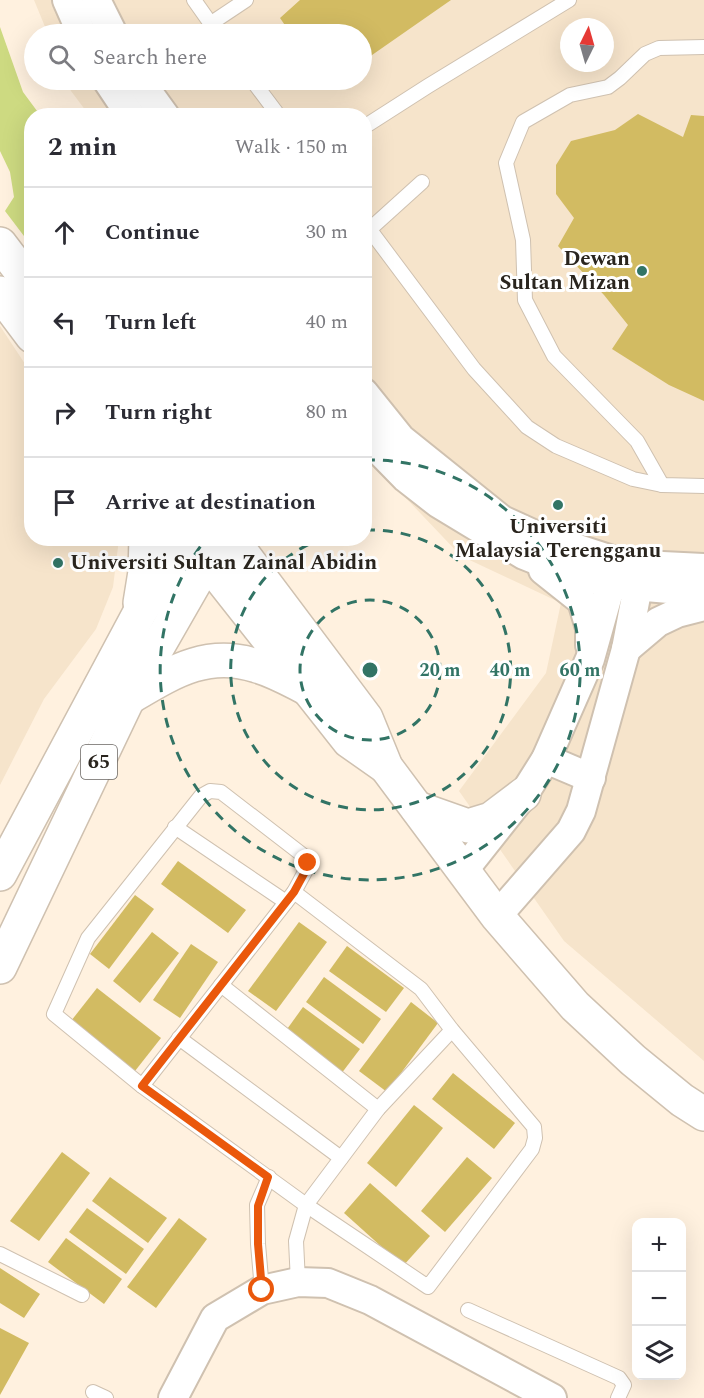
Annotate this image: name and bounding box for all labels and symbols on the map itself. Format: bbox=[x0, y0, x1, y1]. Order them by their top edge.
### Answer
north arrow bbox=[560, 18, 614, 72]
place label: Dewan Sultan Mizan bbox=[500, 243, 630, 299]
marker: Dewan Sultan Mizan bbox=[635, 264, 649, 278]
marker: Universiti Malaysia Terengganu bbox=[551, 498, 565, 512]
place label: Universiti Malaysia Terengganu bbox=[455, 511, 662, 567]
place label: Universiti Sultan Zainal Abidin bbox=[70, 547, 377, 579]
marker: Universiti Sultan Zainal Abidin bbox=[51, 556, 65, 570]
text: 20 m bbox=[420, 657, 460, 684]
text: 40 m bbox=[490, 657, 530, 684]
text: 60 m bbox=[560, 657, 600, 684]
centre of rings bbox=[360, 660, 380, 680]
road number: 65 bbox=[81, 745, 117, 779]
route end bbox=[294, 849, 320, 875]
route start bbox=[248, 1276, 274, 1302]

